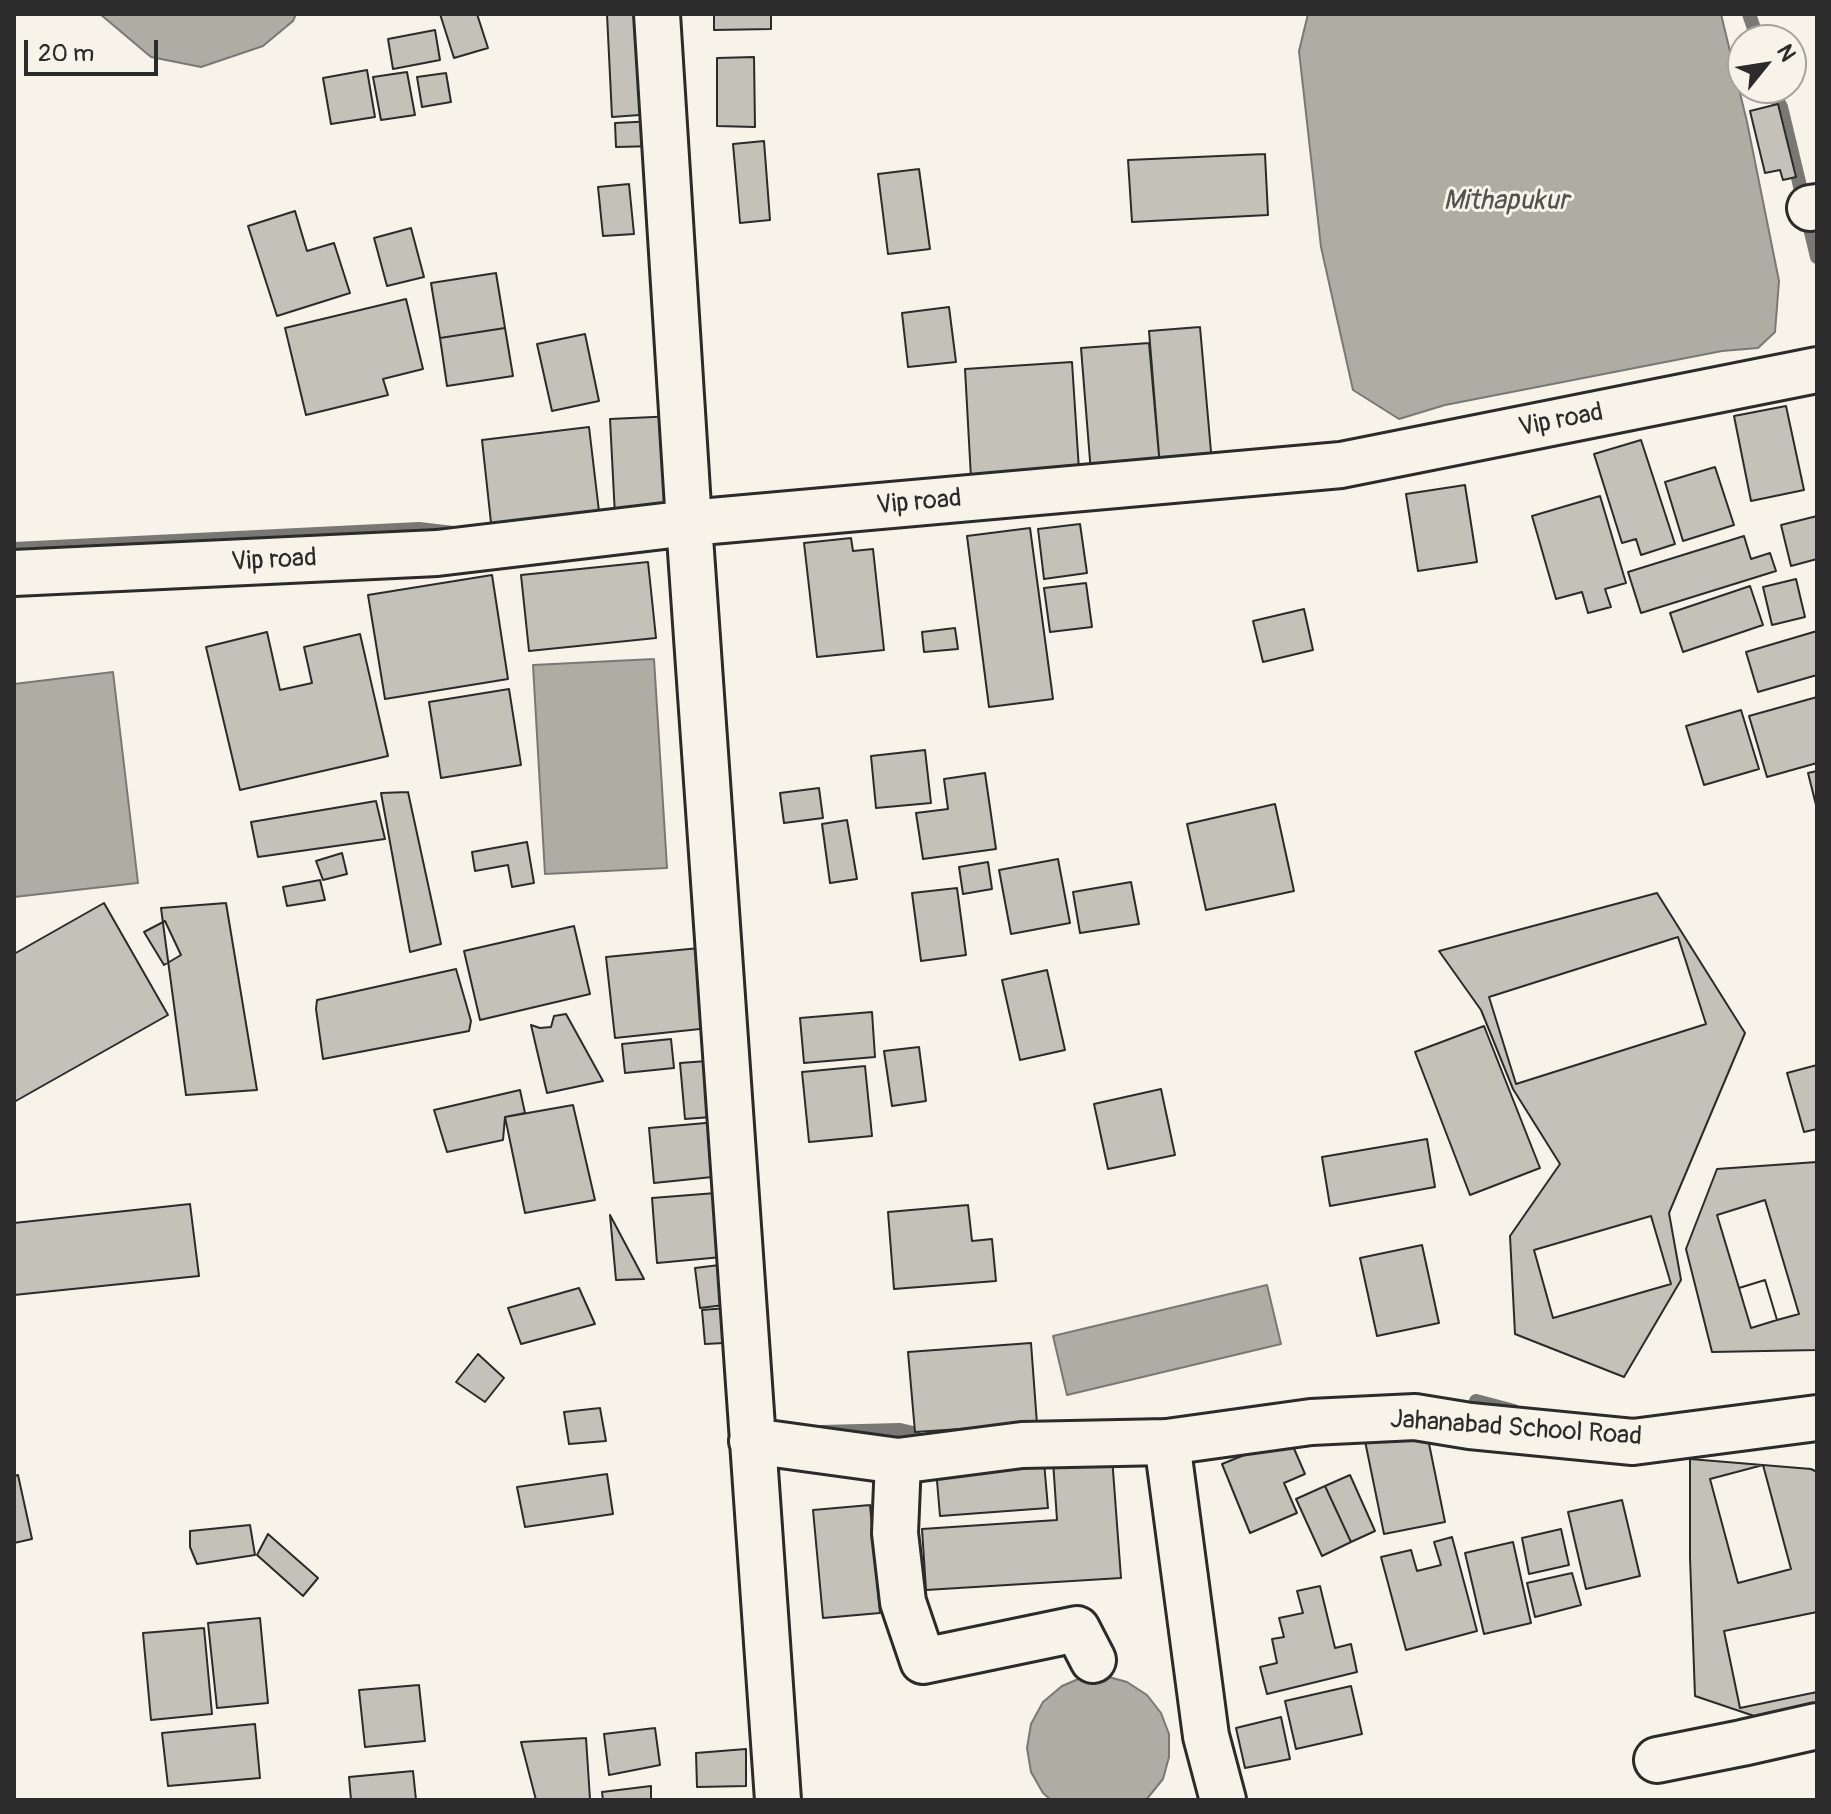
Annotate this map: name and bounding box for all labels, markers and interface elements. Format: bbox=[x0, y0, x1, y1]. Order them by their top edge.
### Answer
scale bar bbox=[28, 24, 162, 74]
north arrow bbox=[1727, 24, 1807, 104]
text: 20 m bbox=[38, 39, 94, 68]
text: N bbox=[1770, 40, 1802, 66]
water label: Mithapukur bbox=[1443, 185, 1569, 219]
street label: Vip road bbox=[1516, 398, 1606, 444]
street label: Vip road bbox=[875, 484, 963, 522]
street label: Vip road bbox=[230, 543, 318, 579]
street label: Jahanabad School Road bbox=[1389, 1405, 1643, 1453]

